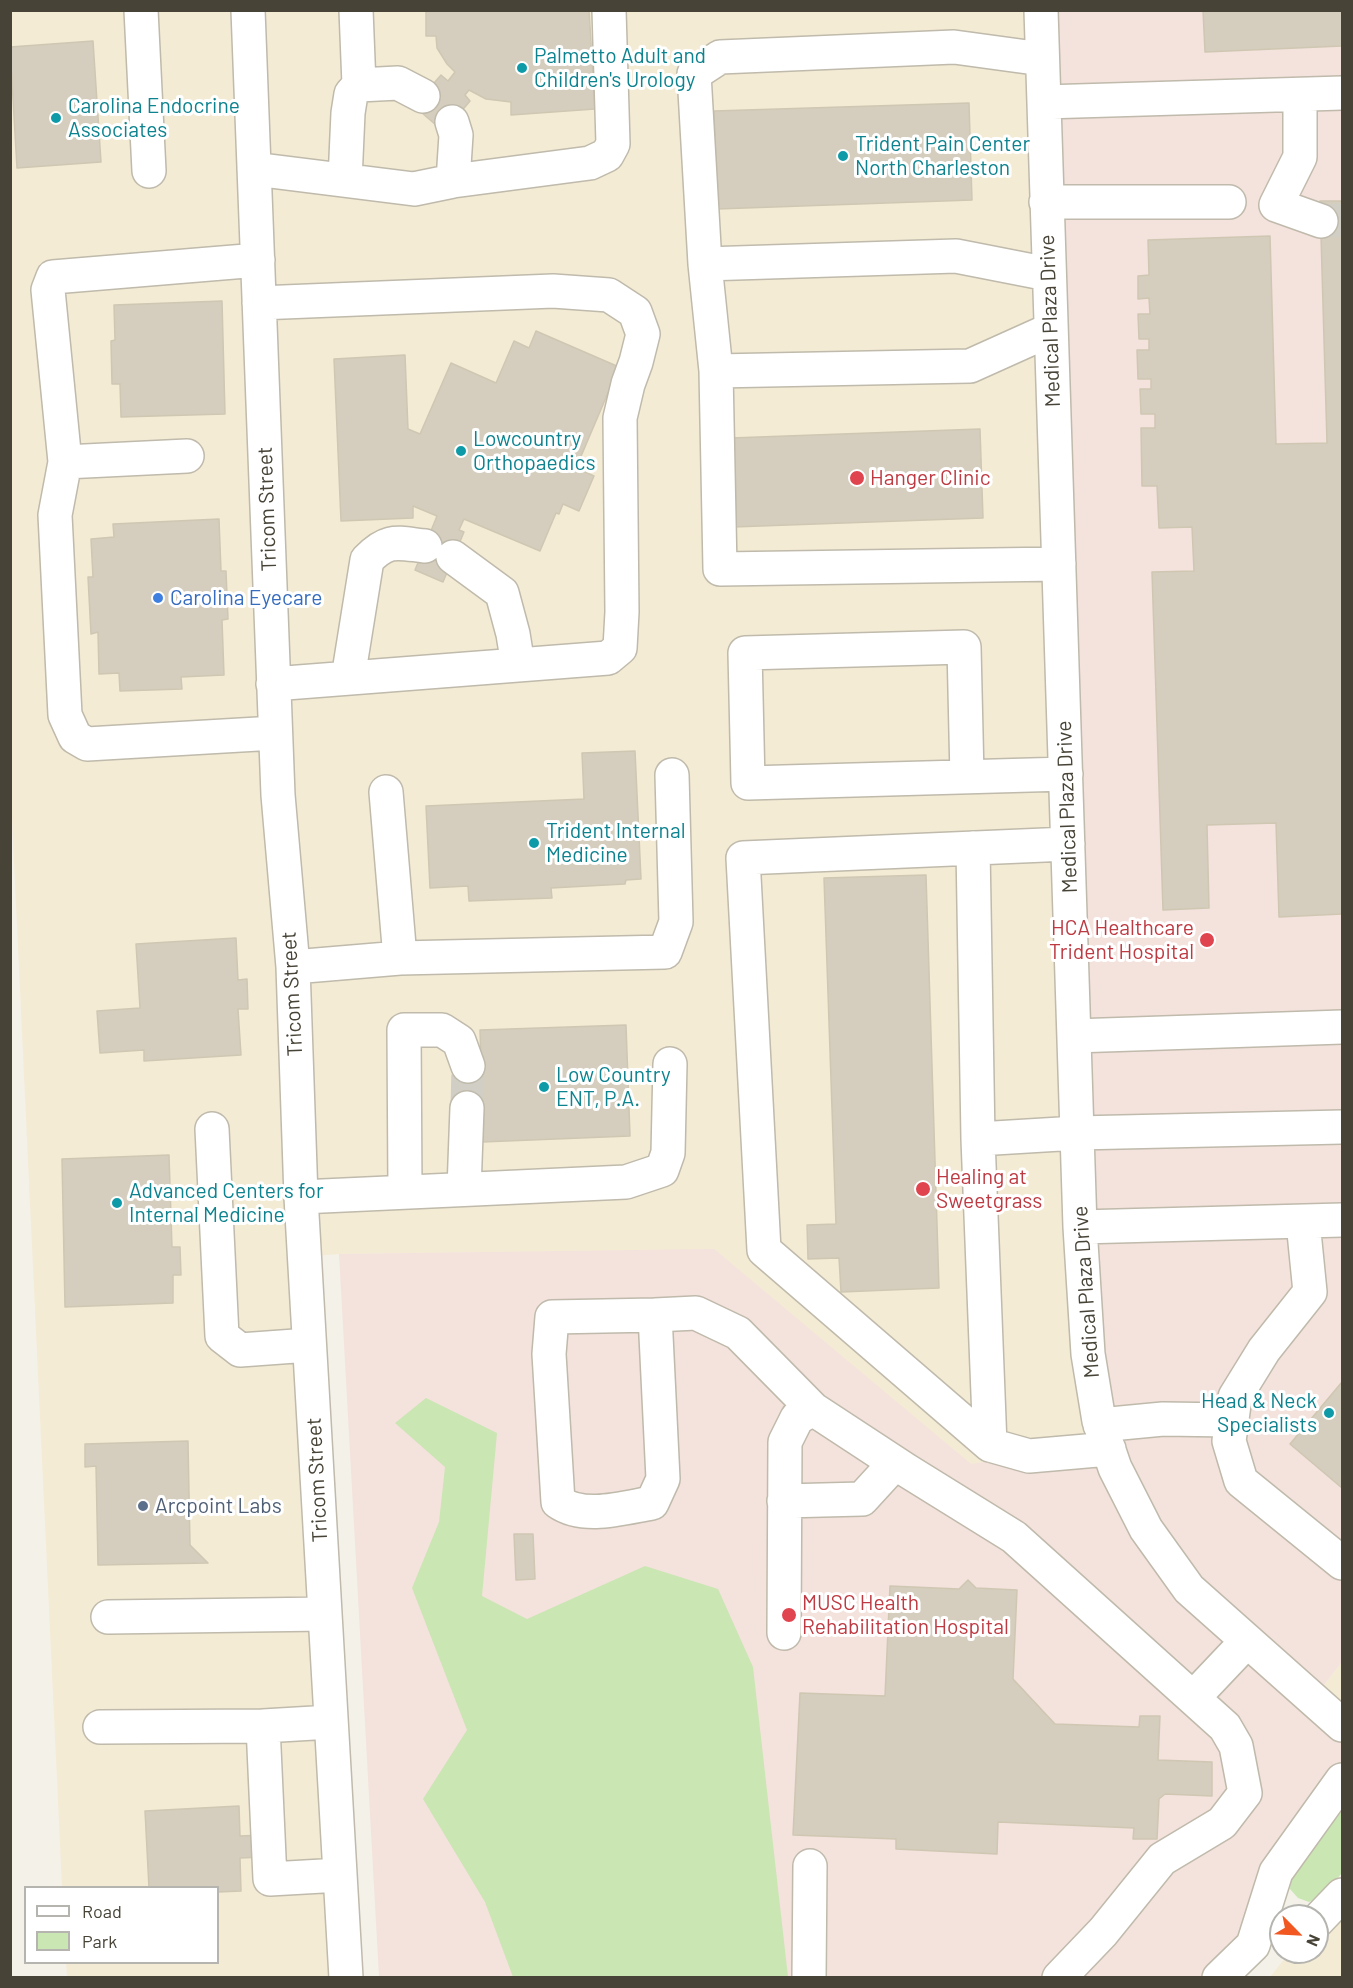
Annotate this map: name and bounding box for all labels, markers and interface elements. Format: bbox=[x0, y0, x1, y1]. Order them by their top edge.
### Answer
place label: Palmetto Adult and Children's Urology bbox=[534, 43, 706, 93]
marker: Palmetto Adult and Children's Urology bbox=[515, 61, 529, 75]
place label: Carolina Endocrine Associates bbox=[68, 93, 240, 143]
marker: Carolina Endocrine Associates bbox=[49, 111, 63, 125]
place label: Trident Pain Center North Charleston bbox=[855, 131, 1030, 181]
marker: Trident Pain Center North Charleston bbox=[836, 149, 850, 163]
street label: Medical Plaza Drive bbox=[1034, 234, 1066, 408]
place label: Lowcountry Orthopaedics bbox=[473, 426, 596, 476]
marker: Lowcountry Orthopaedics bbox=[454, 444, 468, 458]
street label: Tricom Street bbox=[252, 446, 282, 572]
place label: Hanger Clinic bbox=[870, 465, 991, 491]
marker: Hanger Clinic bbox=[848, 469, 866, 487]
place label: Carolina Eyecare bbox=[170, 585, 322, 611]
marker: Carolina Eyecare bbox=[151, 591, 165, 605]
street label: Medical Plaza Drive bbox=[1051, 720, 1083, 894]
place label: Trident Internal Medicine bbox=[546, 818, 685, 868]
marker: Trident Internal Medicine bbox=[527, 836, 541, 850]
place label: HCA Healthcare Trident Hospital bbox=[1049, 915, 1194, 965]
street label: Tricom Street bbox=[276, 931, 308, 1057]
marker: HCA Healthcare Trident Hospital bbox=[1198, 931, 1216, 949]
place label: Low Country ENT, P.A. bbox=[556, 1062, 671, 1112]
marker: Low Country ENT, P.A. bbox=[537, 1080, 551, 1094]
place label: Healing at Sweetgrass bbox=[936, 1164, 1042, 1214]
place label: Advanced Centers for Internal Medicine bbox=[129, 1178, 324, 1228]
marker: Healing at Sweetgrass bbox=[914, 1180, 932, 1198]
marker: Advanced Centers for Internal Medicine bbox=[110, 1196, 124, 1210]
street label: Medical Plaza Drive bbox=[1067, 1205, 1105, 1379]
place label: Head & Neck Specialists bbox=[1201, 1388, 1317, 1438]
marker: Head & Neck Specialists bbox=[1322, 1406, 1336, 1420]
street label: Tricom Street bbox=[301, 1417, 333, 1543]
place label: Arcpoint Labs bbox=[155, 1493, 282, 1519]
marker: Arcpoint Labs bbox=[136, 1499, 150, 1513]
place label: MUSC Health Rehabilitation Hospital bbox=[802, 1590, 1009, 1640]
marker: MUSC Health Rehabilitation Hospital bbox=[780, 1606, 798, 1624]
legend bbox=[24, 1886, 219, 1964]
text: Road bbox=[82, 1900, 122, 1922]
north arrow bbox=[1269, 1904, 1329, 1964]
text: Park bbox=[82, 1930, 117, 1952]
text: N bbox=[1303, 1932, 1325, 1949]

